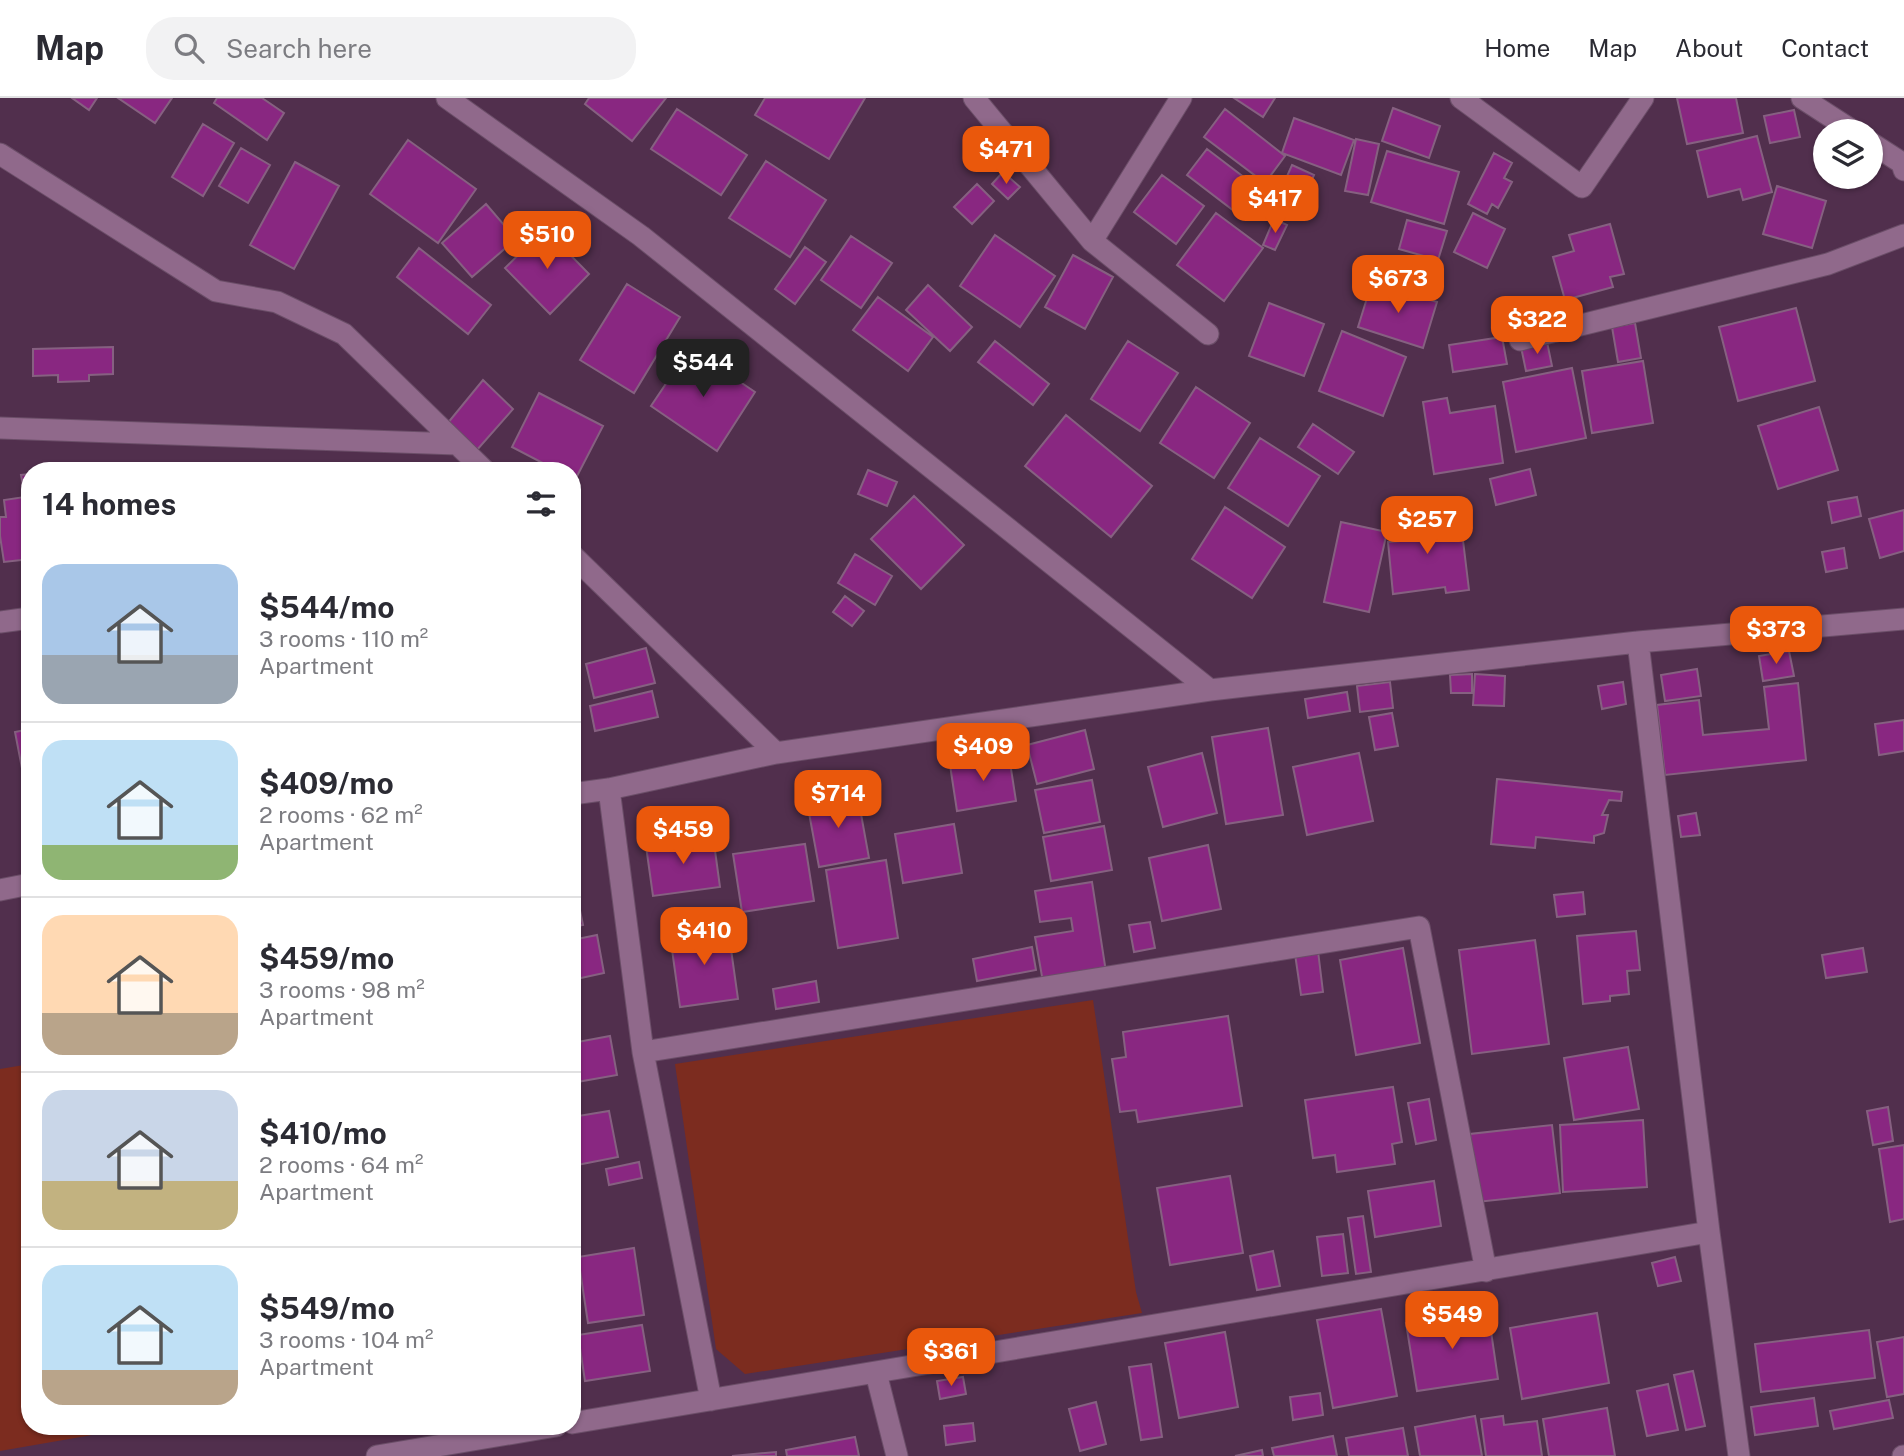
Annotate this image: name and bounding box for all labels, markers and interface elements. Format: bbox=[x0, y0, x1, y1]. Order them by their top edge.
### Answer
search box bbox=[146, 17, 636, 80]
text: Map bbox=[35, 29, 104, 67]
icon: search bbox=[170, 29, 208, 67]
text: Search here bbox=[226, 33, 372, 64]
text: Home bbox=[1484, 34, 1550, 62]
text: Map bbox=[1588, 34, 1637, 62]
text: About bbox=[1675, 34, 1743, 62]
text: Contact bbox=[1781, 34, 1869, 62]
map controls bbox=[1813, 119, 1883, 189]
button: layers bbox=[1813, 119, 1883, 189]
pin: $471 bbox=[965, 126, 1047, 186]
text: $471 bbox=[978, 135, 1034, 162]
pin: $417 bbox=[1234, 176, 1316, 235]
text: $417 bbox=[1248, 184, 1302, 211]
pin: $510 bbox=[506, 212, 588, 271]
text: $510 bbox=[519, 220, 575, 247]
pin: $673 bbox=[1357, 256, 1439, 315]
text: $673 bbox=[1368, 264, 1428, 291]
pin: $322 bbox=[1496, 296, 1578, 356]
text: $322 bbox=[1507, 305, 1567, 332]
pin: $544 bbox=[662, 340, 744, 399]
text: $544 bbox=[672, 348, 734, 375]
icon: filters bbox=[522, 485, 560, 523]
text: 14 homes bbox=[42, 486, 176, 522]
pin: $257 bbox=[1386, 496, 1468, 556]
text: $257 bbox=[1397, 505, 1457, 532]
text: $544/mo bbox=[259, 589, 395, 625]
icon: home bbox=[98, 592, 182, 676]
pin: $373 bbox=[1735, 606, 1817, 666]
text: $373 bbox=[1746, 615, 1806, 642]
text: 3 rooms · 110 m² bbox=[259, 625, 428, 652]
text: Apartment bbox=[259, 652, 374, 679]
pin: $409 bbox=[942, 724, 1024, 783]
text: $409 bbox=[953, 732, 1013, 759]
text: $409/mo bbox=[259, 765, 394, 801]
icon: home bbox=[98, 768, 182, 852]
pin: $714 bbox=[797, 770, 879, 830]
text: $714 bbox=[810, 779, 866, 806]
text: 2 rooms · 62 m² bbox=[259, 801, 423, 828]
pin: $459 bbox=[642, 806, 724, 866]
text: $459 bbox=[652, 815, 714, 842]
text: Apartment bbox=[259, 828, 374, 855]
pin: $410 bbox=[663, 908, 745, 967]
text: $410 bbox=[676, 916, 732, 943]
text: $459/mo bbox=[259, 940, 394, 976]
icon: home bbox=[98, 943, 182, 1027]
text: 3 rooms · 98 m² bbox=[259, 976, 425, 1003]
text: Apartment bbox=[259, 1003, 374, 1030]
text: $410/mo bbox=[259, 1115, 387, 1151]
icon: home bbox=[98, 1118, 182, 1202]
text: 2 rooms · 64 m² bbox=[259, 1151, 423, 1178]
text: Apartment bbox=[259, 1178, 374, 1205]
text: $549/mo bbox=[259, 1290, 395, 1326]
pin: $549 bbox=[1411, 1292, 1493, 1351]
icon: home bbox=[98, 1293, 182, 1377]
text: $549 bbox=[1421, 1300, 1483, 1327]
text: 3 rooms · 104 m² bbox=[259, 1326, 433, 1353]
pin: $361 bbox=[910, 1328, 992, 1388]
text: $361 bbox=[923, 1337, 979, 1364]
text: Apartment bbox=[259, 1353, 374, 1380]

